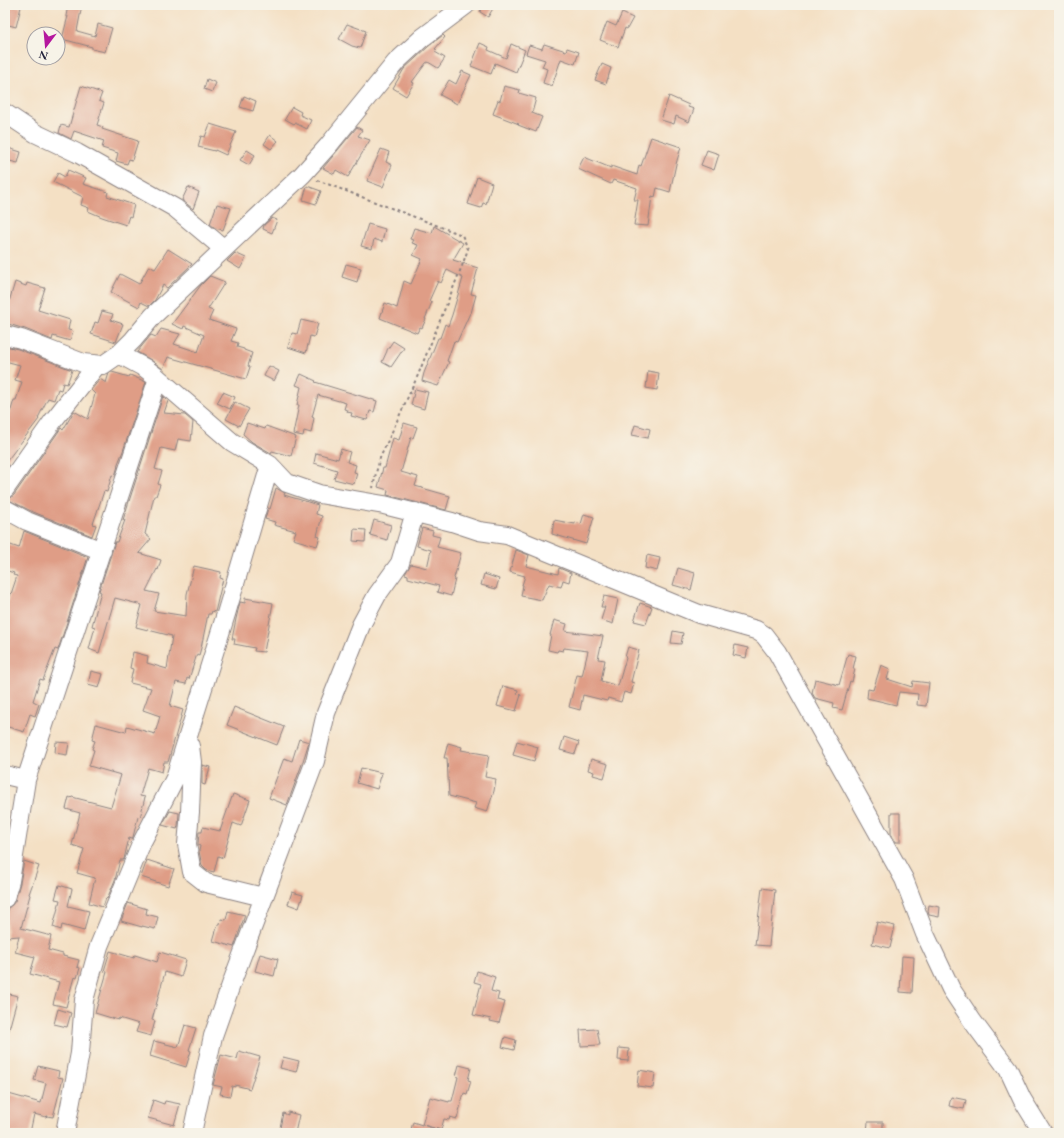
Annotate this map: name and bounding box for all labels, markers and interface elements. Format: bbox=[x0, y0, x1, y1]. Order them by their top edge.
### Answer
north arrow bbox=[26, 26, 66, 66]
text: N bbox=[37, 48, 49, 64]

